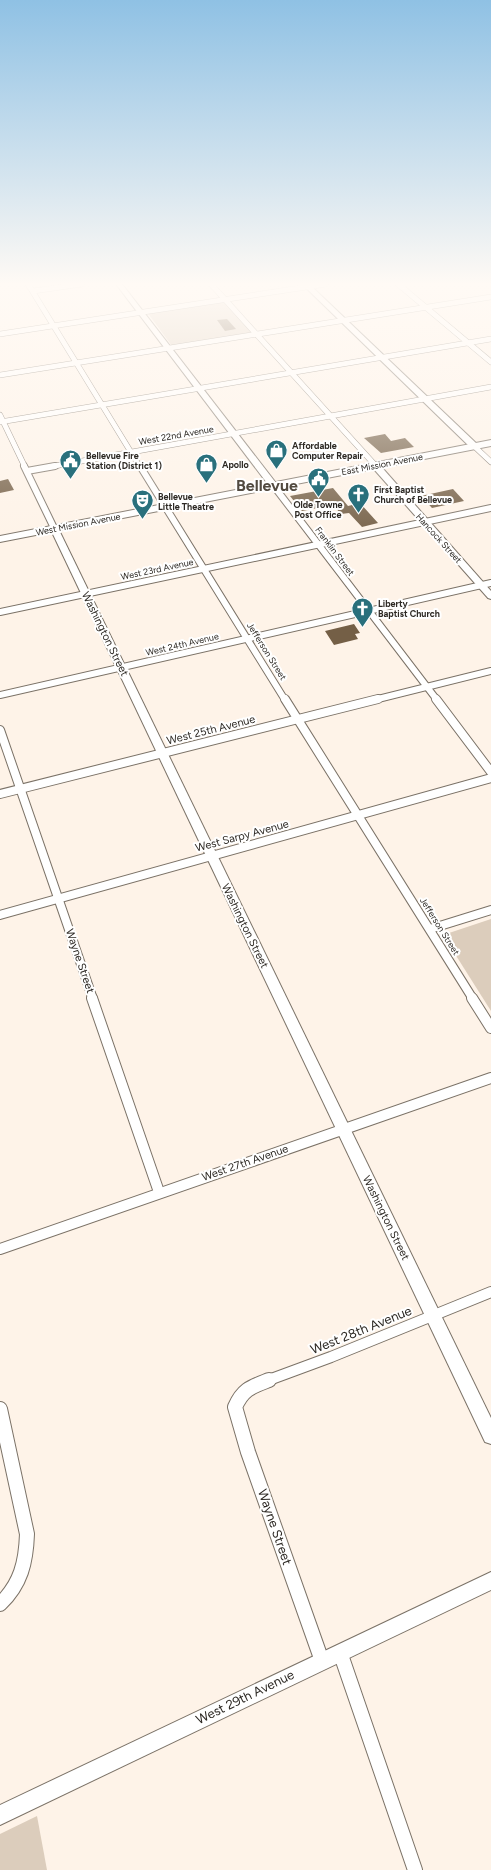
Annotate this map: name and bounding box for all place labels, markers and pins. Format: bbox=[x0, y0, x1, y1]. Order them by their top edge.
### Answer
shop icon: Affordable Computer Repair bbox=[264, 437, 290, 470]
place label: Affordable Computer Repair bbox=[292, 440, 364, 461]
public building icon: Bellevue Fire Station (District 1) bbox=[58, 447, 84, 480]
place label: Bellevue Fire Station (District 1) bbox=[86, 450, 162, 471]
shop icon: Apollo bbox=[194, 451, 220, 484]
place label: Apollo bbox=[222, 459, 249, 470]
public building icon: Olde Towne Post Office bbox=[305, 466, 331, 499]
church icon: First Baptist Church of Bellevue bbox=[346, 481, 372, 514]
place label: First Baptist Church of Bellevue bbox=[374, 484, 452, 505]
theatre icon: Bellevue Little Theatre bbox=[129, 488, 155, 521]
place label: Bellevue Little Theatre bbox=[158, 491, 214, 512]
place label: Olde Towne Post Office bbox=[293, 499, 343, 520]
church icon: Liberty Baptist Church bbox=[350, 595, 376, 628]
place label: Liberty Baptist Church bbox=[378, 598, 440, 619]

